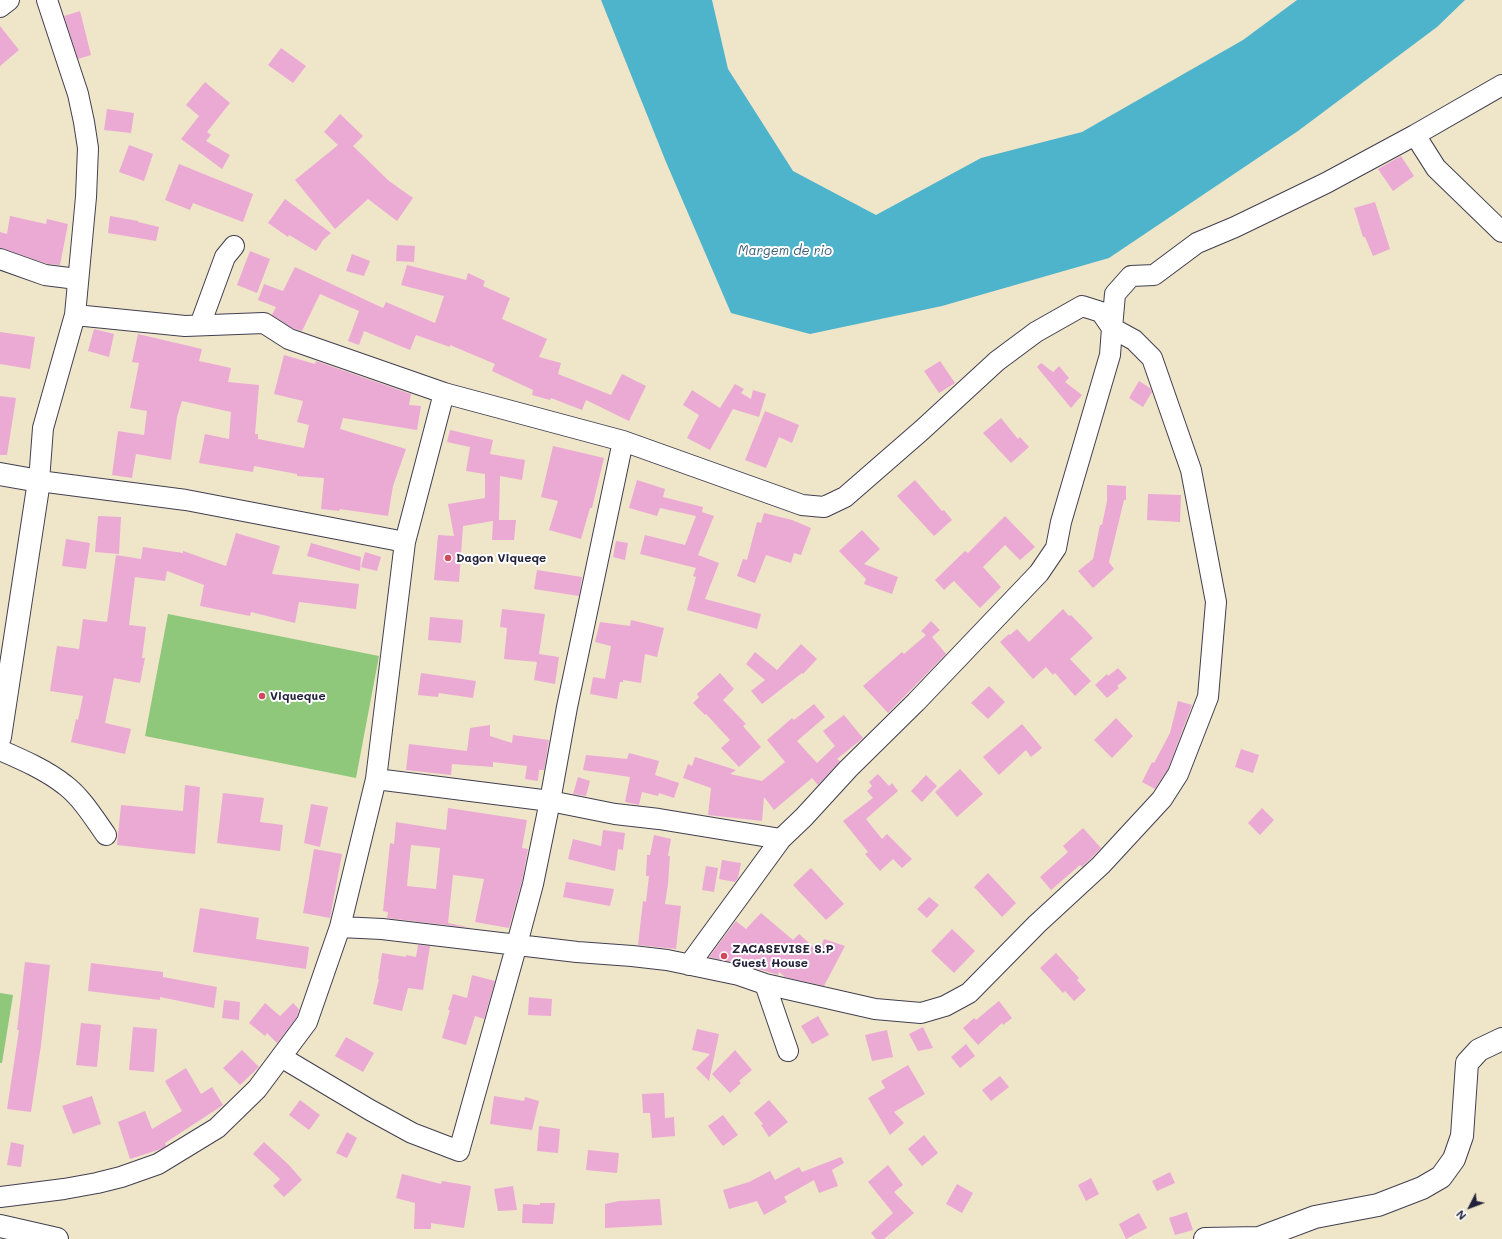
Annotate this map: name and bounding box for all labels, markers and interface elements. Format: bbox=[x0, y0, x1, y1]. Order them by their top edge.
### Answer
water label: Margem de rio bbox=[738, 243, 832, 259]
place label: Dagon Viqueqe bbox=[456, 551, 546, 565]
marker: Dagon Viqueqe bbox=[443, 553, 453, 563]
place label: Viqueque bbox=[270, 689, 326, 703]
marker: Viqueque bbox=[257, 691, 267, 701]
place label: ZACASEVISE S.P Guest House bbox=[732, 942, 834, 970]
marker: ZACASEVISE S.P Guest House bbox=[719, 951, 729, 961]
north arrow bbox=[1450, 1187, 1490, 1227]
text: N bbox=[1452, 1207, 1469, 1223]

